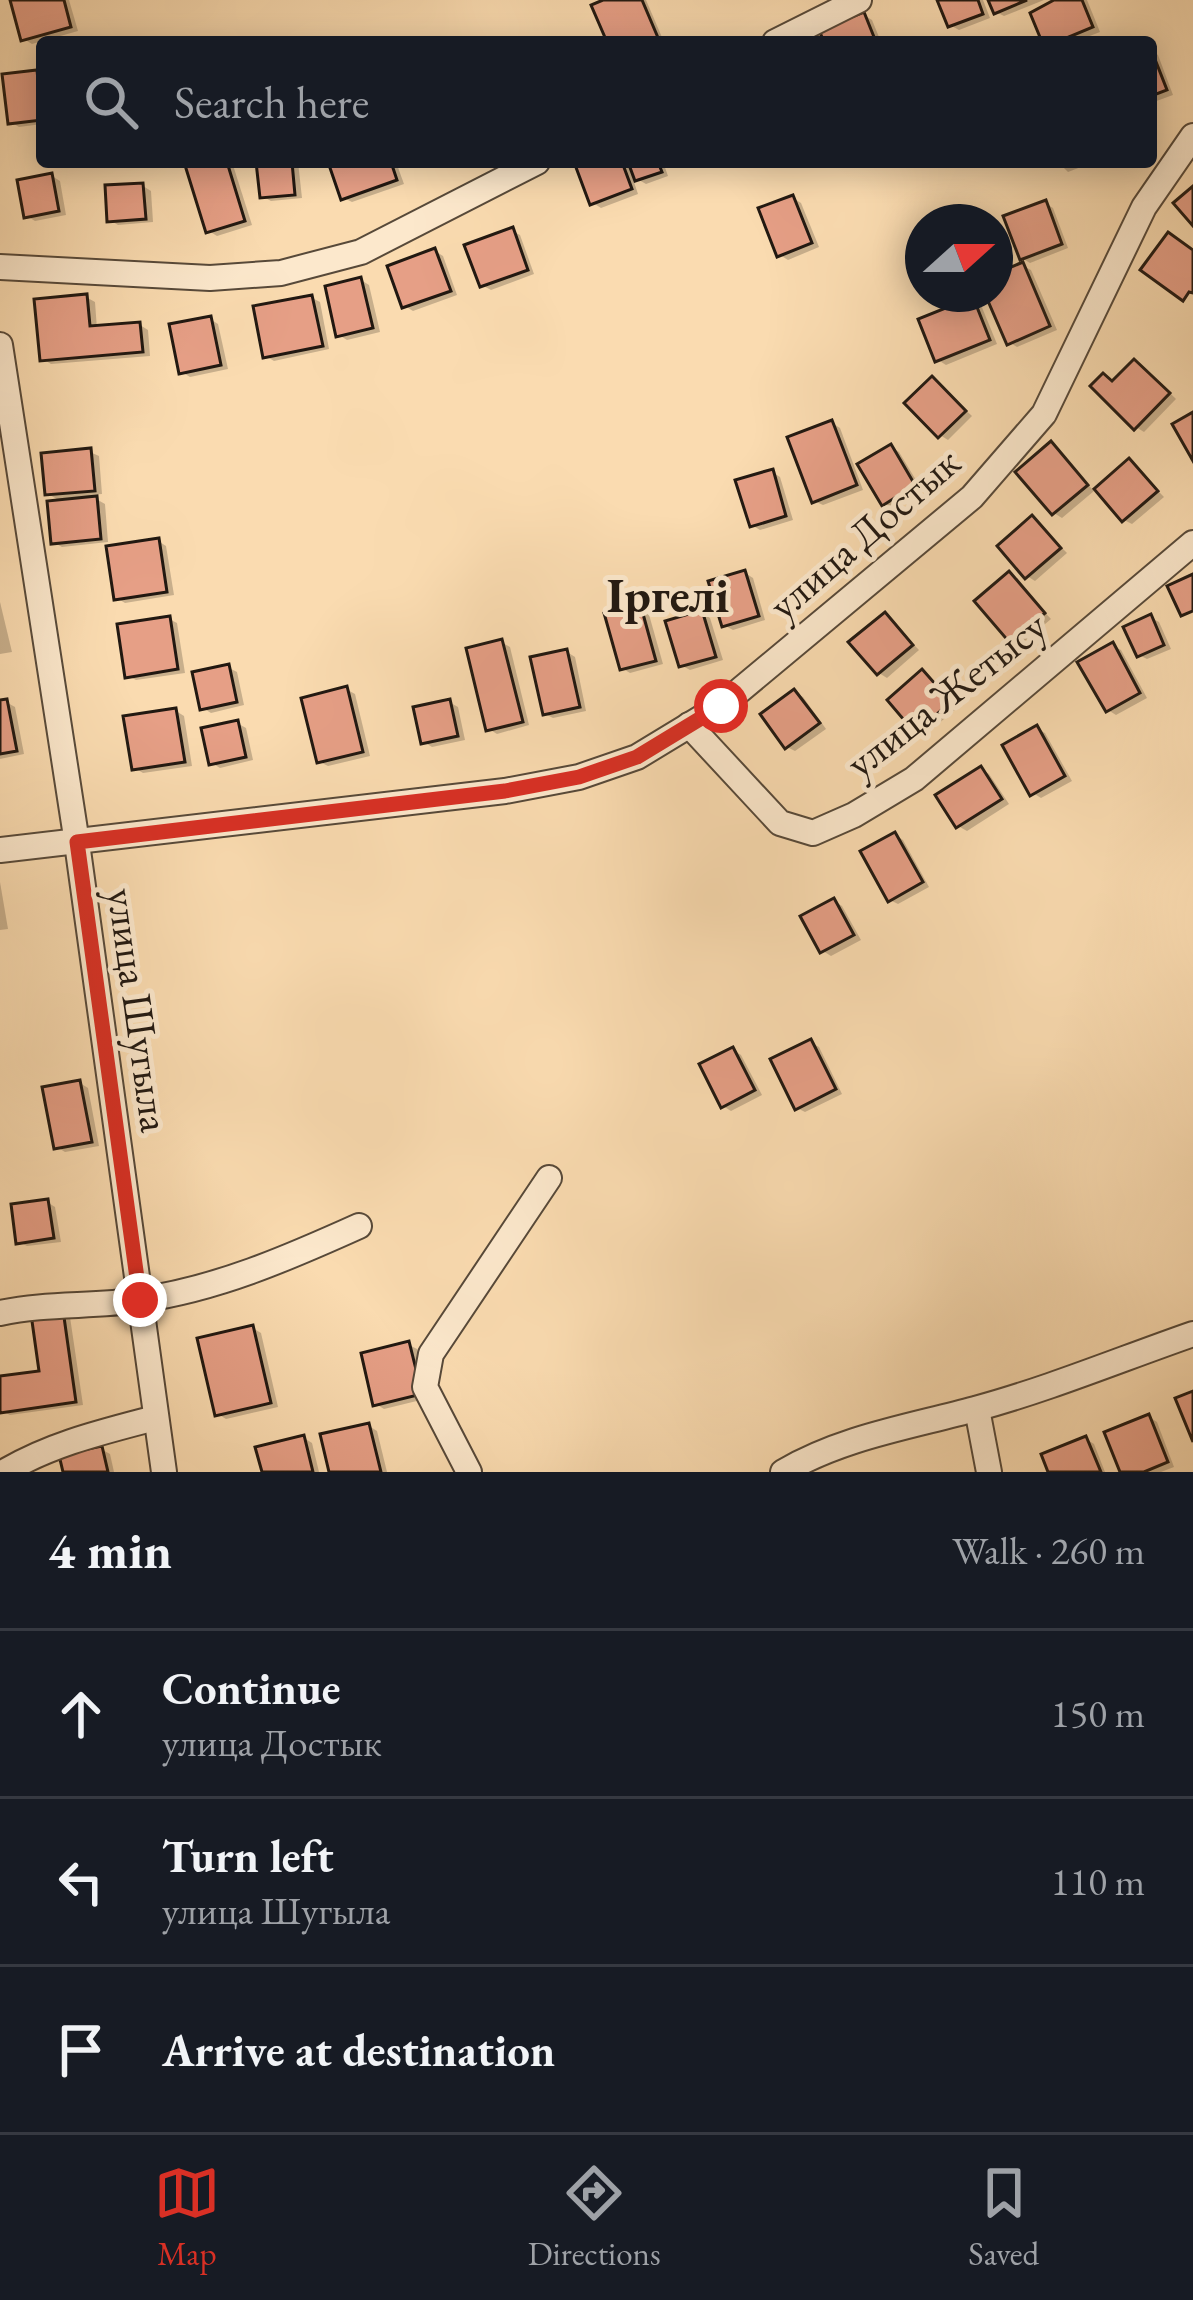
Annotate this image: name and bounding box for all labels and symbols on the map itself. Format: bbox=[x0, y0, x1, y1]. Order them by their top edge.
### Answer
north arrow bbox=[905, 204, 1013, 312]
street label: улица Достык bbox=[757, 435, 971, 631]
district label: Іргелі bbox=[607, 564, 729, 626]
street label: улица Жетысу bbox=[834, 598, 1058, 790]
route start bbox=[694, 679, 748, 733]
street label: улица Шугыла bbox=[95, 884, 183, 1136]
route end bbox=[113, 1273, 167, 1327]

